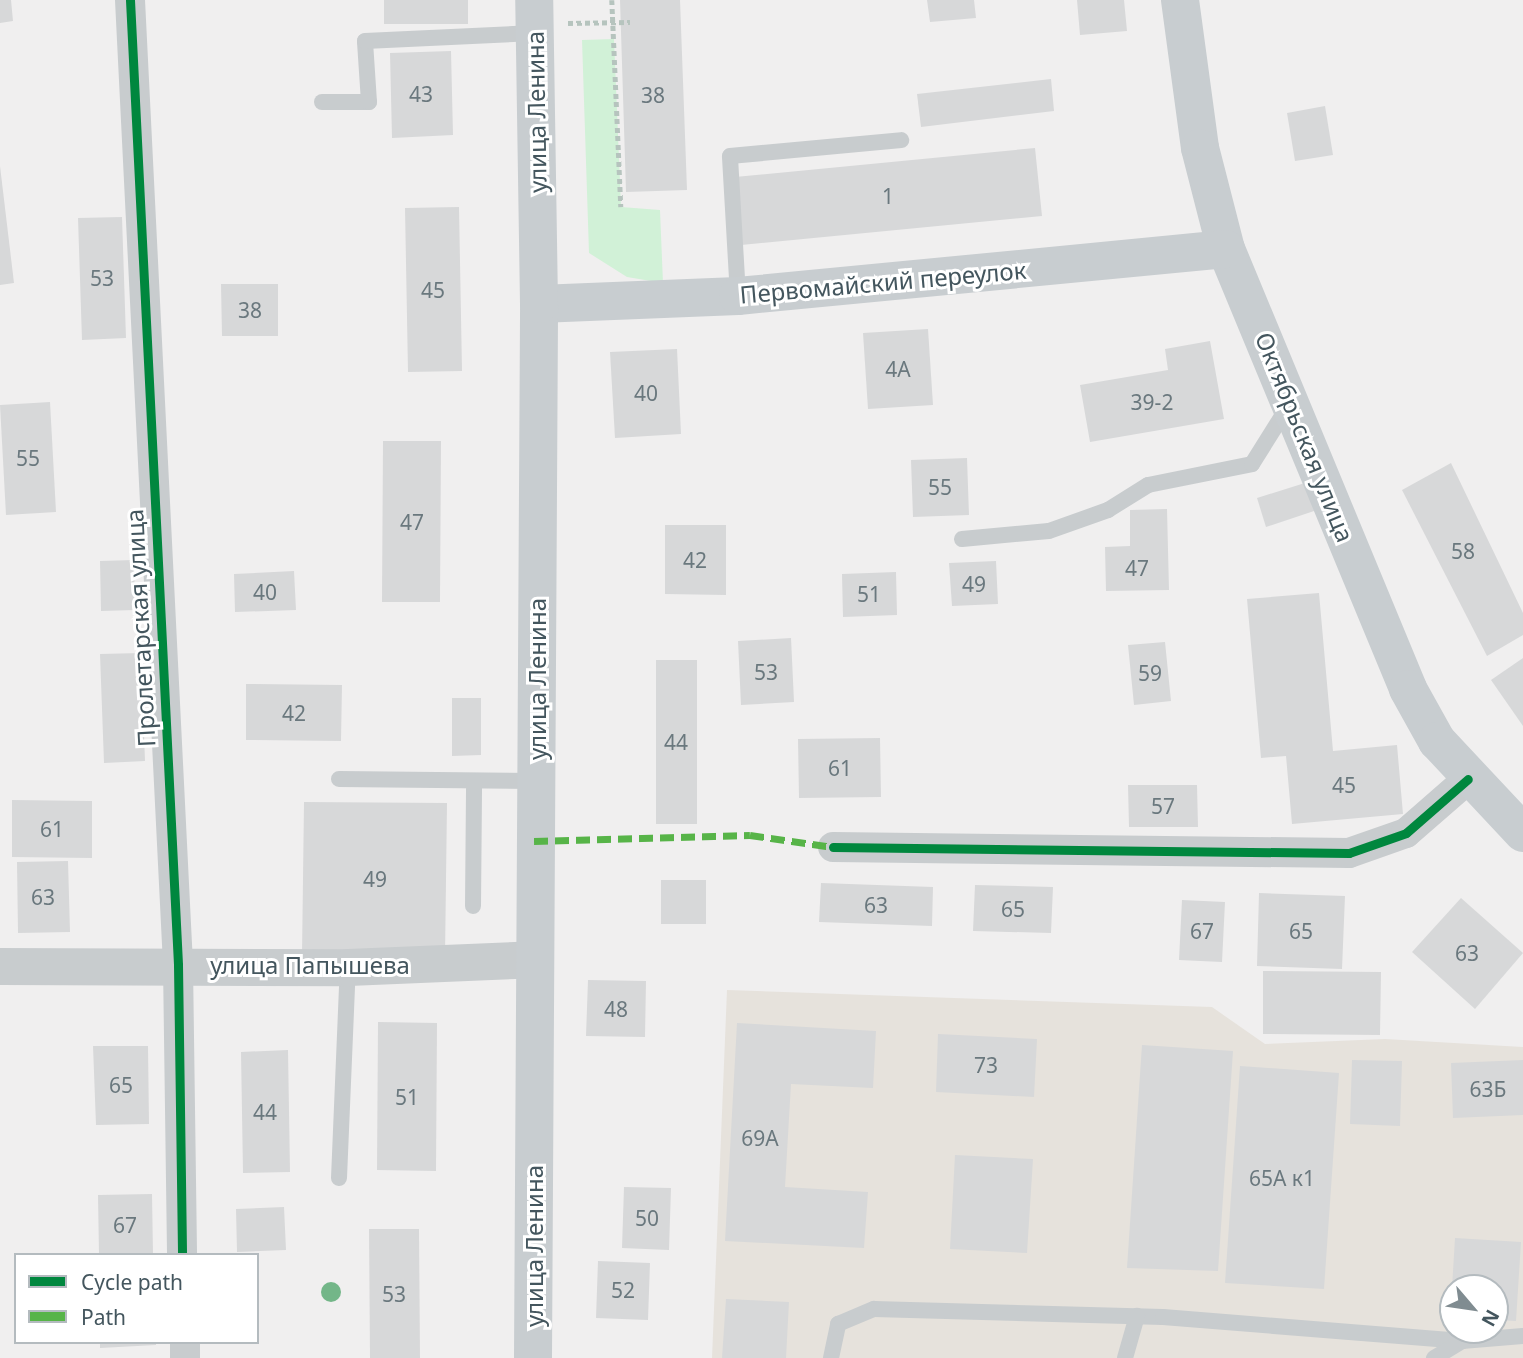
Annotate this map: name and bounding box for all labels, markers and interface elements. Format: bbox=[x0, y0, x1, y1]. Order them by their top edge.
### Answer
street label: улица Ленина bbox=[520, 31, 552, 193]
house number: 43 bbox=[409, 81, 433, 107]
house number: 38 bbox=[641, 82, 665, 108]
house number: 1 bbox=[882, 183, 894, 209]
street label: Первомайский переулок bbox=[739, 255, 1027, 309]
house number: 53 bbox=[90, 265, 114, 291]
house number: 45 bbox=[421, 277, 445, 303]
house number: 38 bbox=[238, 297, 262, 323]
street label: Октябрьская улица bbox=[1250, 328, 1360, 546]
house number: 4А bbox=[885, 356, 911, 382]
house number: 40 bbox=[634, 380, 658, 406]
house number: 39-2 bbox=[1131, 389, 1173, 415]
house number: 55 bbox=[16, 445, 40, 471]
house number: 55 bbox=[928, 474, 952, 500]
street label: Пролетарская улица bbox=[119, 508, 161, 748]
house number: 47 bbox=[400, 509, 424, 535]
house number: 58 bbox=[1451, 538, 1475, 564]
house number: 42 bbox=[683, 547, 707, 573]
house number: 47 bbox=[1125, 555, 1149, 581]
house number: 49 bbox=[962, 571, 986, 597]
house number: 40 bbox=[253, 579, 277, 605]
house number: 51 bbox=[857, 581, 881, 607]
street label: улица Ленина bbox=[523, 598, 551, 760]
house number: 53 bbox=[754, 659, 778, 685]
house number: 59 bbox=[1138, 660, 1162, 686]
house number: 42 bbox=[282, 700, 306, 726]
house number: 44 bbox=[664, 729, 688, 755]
house number: 61 bbox=[828, 755, 852, 781]
house number: 45 bbox=[1332, 772, 1356, 798]
house number: 57 bbox=[1151, 793, 1175, 819]
house number: 61 bbox=[40, 816, 64, 842]
house number: 49 bbox=[363, 866, 387, 892]
house number: 63 bbox=[31, 884, 55, 910]
house number: 63 bbox=[864, 892, 888, 918]
house number: 65 bbox=[1001, 896, 1025, 922]
house number: 67 bbox=[1190, 918, 1214, 944]
house number: 65 bbox=[1289, 918, 1313, 944]
house number: 63 bbox=[1455, 940, 1479, 966]
street label: улица Папышева bbox=[210, 951, 410, 979]
house number: 48 bbox=[604, 996, 628, 1022]
house number: 73 bbox=[974, 1052, 998, 1078]
house number: 65 bbox=[109, 1072, 133, 1098]
house number: 63Б bbox=[1470, 1076, 1506, 1102]
house number: 51 bbox=[395, 1084, 419, 1110]
house number: 44 bbox=[253, 1099, 277, 1125]
house number: 69А bbox=[741, 1125, 779, 1151]
street label: улица Ленина bbox=[520, 1165, 548, 1327]
house number: 65А к1 bbox=[1249, 1165, 1315, 1191]
house number: 50 bbox=[635, 1205, 659, 1231]
house number: 67 bbox=[113, 1212, 137, 1238]
legend bbox=[14, 1253, 259, 1344]
text: Cycle path bbox=[81, 1268, 183, 1296]
north arrow bbox=[1439, 1274, 1509, 1344]
house number: 52 bbox=[611, 1277, 635, 1303]
house number: 53 bbox=[382, 1281, 406, 1307]
text: Path bbox=[81, 1303, 126, 1331]
text: N bbox=[1476, 1305, 1506, 1331]

